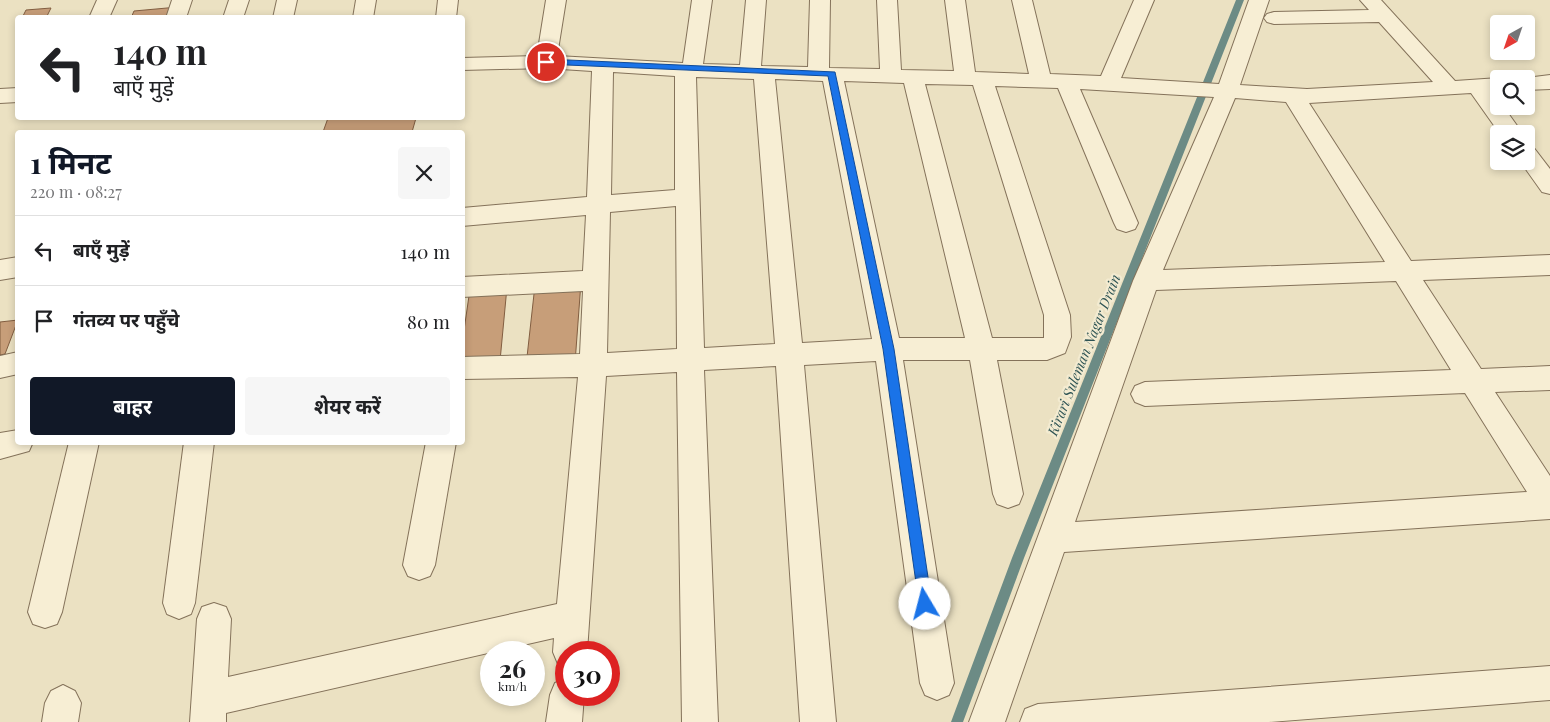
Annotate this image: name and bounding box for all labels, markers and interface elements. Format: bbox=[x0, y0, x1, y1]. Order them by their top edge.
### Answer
north arrow bbox=[1490, 15, 1535, 60]
map controls bbox=[1490, 15, 1535, 170]
text: 140 m bbox=[113, 27, 207, 74]
icon: left bbox=[30, 35, 95, 100]
pin bbox=[525, 41, 567, 83]
icon: arrive bbox=[532, 48, 560, 76]
button: search bbox=[1490, 70, 1535, 115]
text: बाएँ मुड़ें bbox=[113, 72, 174, 102]
button: layers bbox=[1490, 125, 1535, 170]
text: 1 मिनट bbox=[30, 142, 111, 182]
button: close bbox=[398, 147, 450, 199]
text: 220 m · 08:27 bbox=[30, 181, 122, 202]
text: बाएँ मुड़ें bbox=[73, 236, 130, 262]
icon: left bbox=[30, 237, 58, 265]
text: 140 m bbox=[401, 238, 450, 264]
water label: Kirari Suleman Nagar Drain bbox=[1042, 271, 1125, 439]
text: गंतव्य पर पहुँचे bbox=[73, 306, 180, 332]
icon: arrive bbox=[30, 307, 58, 335]
text: 80 m bbox=[407, 308, 450, 334]
button: बाहर bbox=[30, 377, 235, 435]
button: शेयर करें bbox=[245, 377, 450, 435]
position arrow bbox=[898, 577, 950, 629]
speed limit sign: 30 bbox=[555, 641, 620, 706]
text: 26 bbox=[499, 651, 526, 684]
text: km/h bbox=[498, 678, 527, 694]

